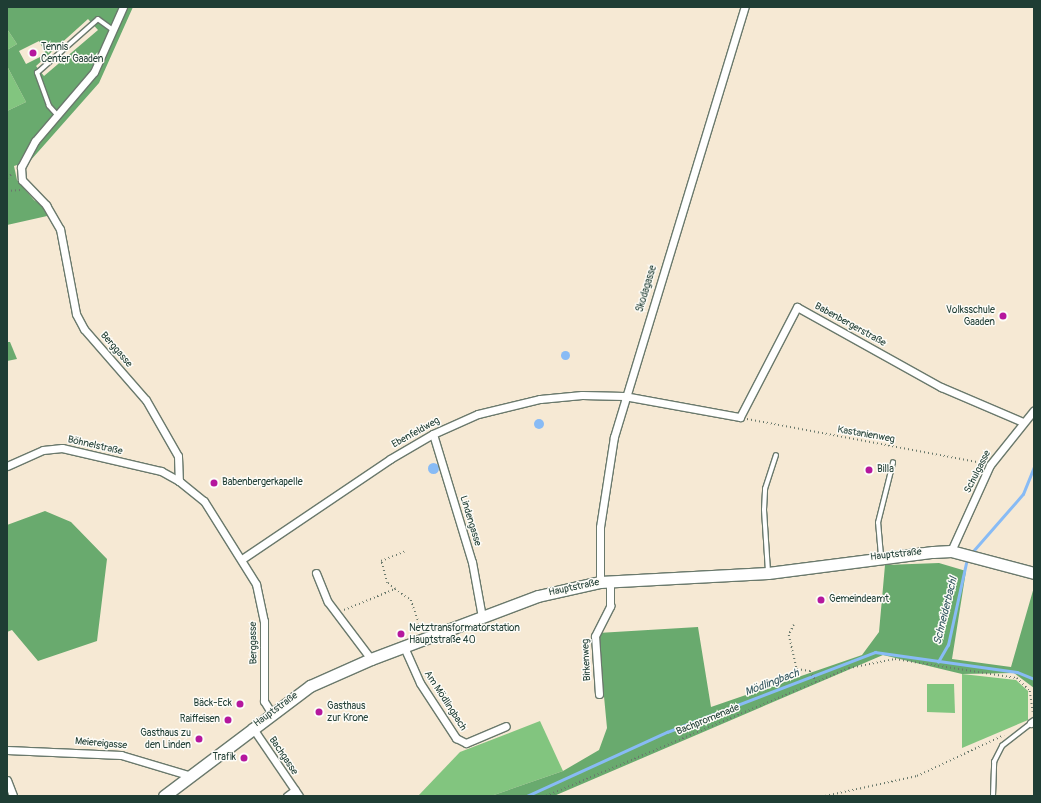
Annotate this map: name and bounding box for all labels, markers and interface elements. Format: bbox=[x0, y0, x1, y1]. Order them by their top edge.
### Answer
place label: Tennis Center Gaaden bbox=[41, 41, 103, 64]
marker: Tennis Center Gaaden bbox=[28, 48, 38, 58]
street label: Skodagasse bbox=[634, 264, 660, 314]
street label: Babenbergerstraße bbox=[812, 300, 888, 350]
place label: Volksschule Gaaden bbox=[946, 304, 995, 328]
marker: Volksschule Gaaden bbox=[998, 311, 1008, 321]
street label: Berggasse bbox=[97, 330, 135, 370]
street label: Ebenfeldweg bbox=[390, 415, 442, 451]
street label: Kastanienweg bbox=[836, 424, 896, 446]
street label: Böhnelstraße bbox=[66, 434, 124, 458]
street label: Schulgasse bbox=[962, 449, 994, 495]
place label: Billa bbox=[877, 464, 894, 476]
marker: Billa bbox=[864, 465, 874, 475]
place label: Babenbergerkapelle bbox=[222, 477, 303, 489]
marker: Babenbergerkapelle bbox=[209, 478, 219, 488]
street label: Lindengasse bbox=[457, 494, 483, 548]
street label: Hauptstraße bbox=[870, 546, 922, 564]
water label: Schneiderbachl bbox=[931, 576, 961, 646]
street label: Hauptstraße bbox=[547, 577, 601, 599]
place label: Gemeindeamt bbox=[829, 594, 889, 606]
marker: Gemeindeamt bbox=[816, 595, 826, 605]
street label: Berggasse bbox=[248, 622, 260, 664]
place label: Netztransformatorstation Hauptstraße 40 bbox=[409, 622, 520, 646]
marker: Netztransformatorstation Hauptstraße 40 bbox=[396, 629, 406, 639]
street label: Birkenweg bbox=[580, 639, 594, 681]
water label: Mödlingbach bbox=[743, 667, 801, 699]
street label: Am Mödlingbach bbox=[421, 669, 469, 733]
street label: Hauptstraße bbox=[252, 690, 300, 730]
place label: Bäck-Eck bbox=[194, 698, 232, 710]
marker: Bäck-Eck bbox=[235, 699, 245, 709]
place label: Gasthaus zur Krone bbox=[327, 700, 368, 724]
street label: Bachpromenade bbox=[675, 702, 741, 738]
marker: Gasthaus zur Krone bbox=[314, 707, 324, 717]
place label: Raiffeisen bbox=[180, 714, 220, 726]
marker: Raiffeisen bbox=[223, 715, 233, 725]
place label: Gasthaus zu den Linden bbox=[140, 727, 191, 750]
marker: Gasthaus zu den Linden bbox=[194, 734, 204, 744]
street label: Bachgasse bbox=[266, 735, 300, 777]
street label: Meiereigasse bbox=[74, 736, 128, 752]
place label: Trafik bbox=[213, 752, 236, 764]
marker: Trafik bbox=[239, 753, 249, 763]

